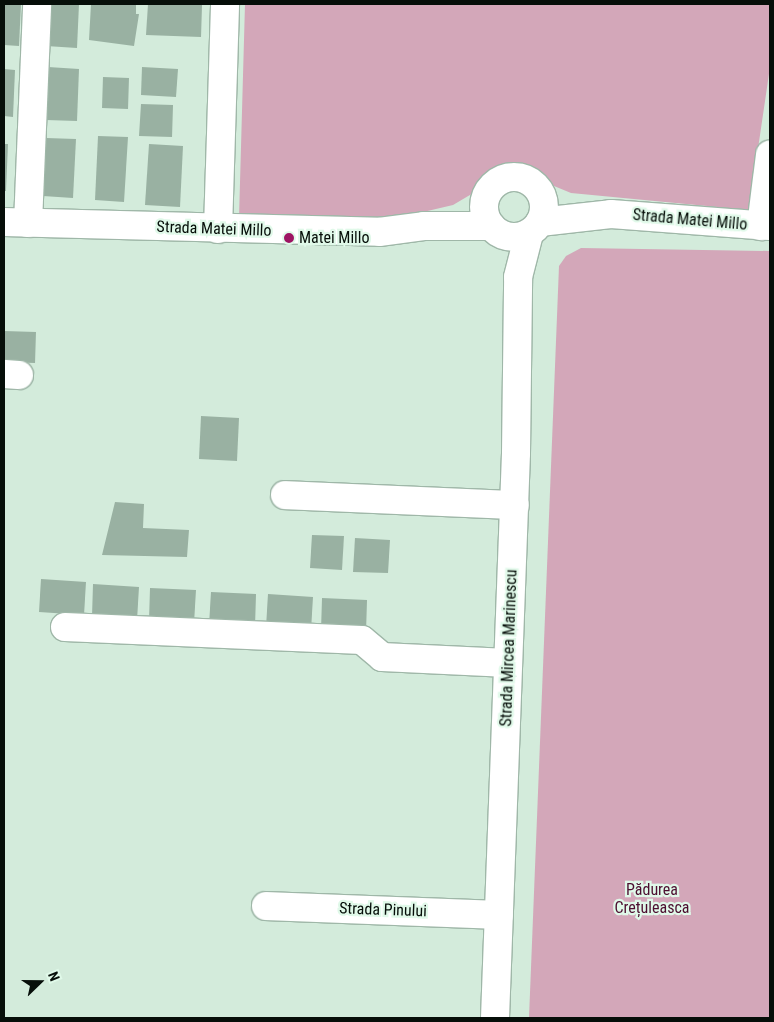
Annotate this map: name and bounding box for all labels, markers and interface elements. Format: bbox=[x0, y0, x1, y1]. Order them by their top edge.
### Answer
street label: Strada Matei Millo bbox=[632, 205, 748, 235]
street label: Strada Matei Millo bbox=[156, 217, 272, 241]
place label: Matei Millo bbox=[299, 228, 369, 248]
marker: Matei Millo bbox=[283, 232, 295, 244]
street label: Strada Mircea Marinescu bbox=[497, 569, 521, 727]
park label: Pădurea Crețuleasca bbox=[615, 880, 689, 918]
street label: Strada Pinului bbox=[339, 899, 427, 921]
north arrow bbox=[15, 957, 65, 1007]
text: N bbox=[45, 969, 63, 983]

